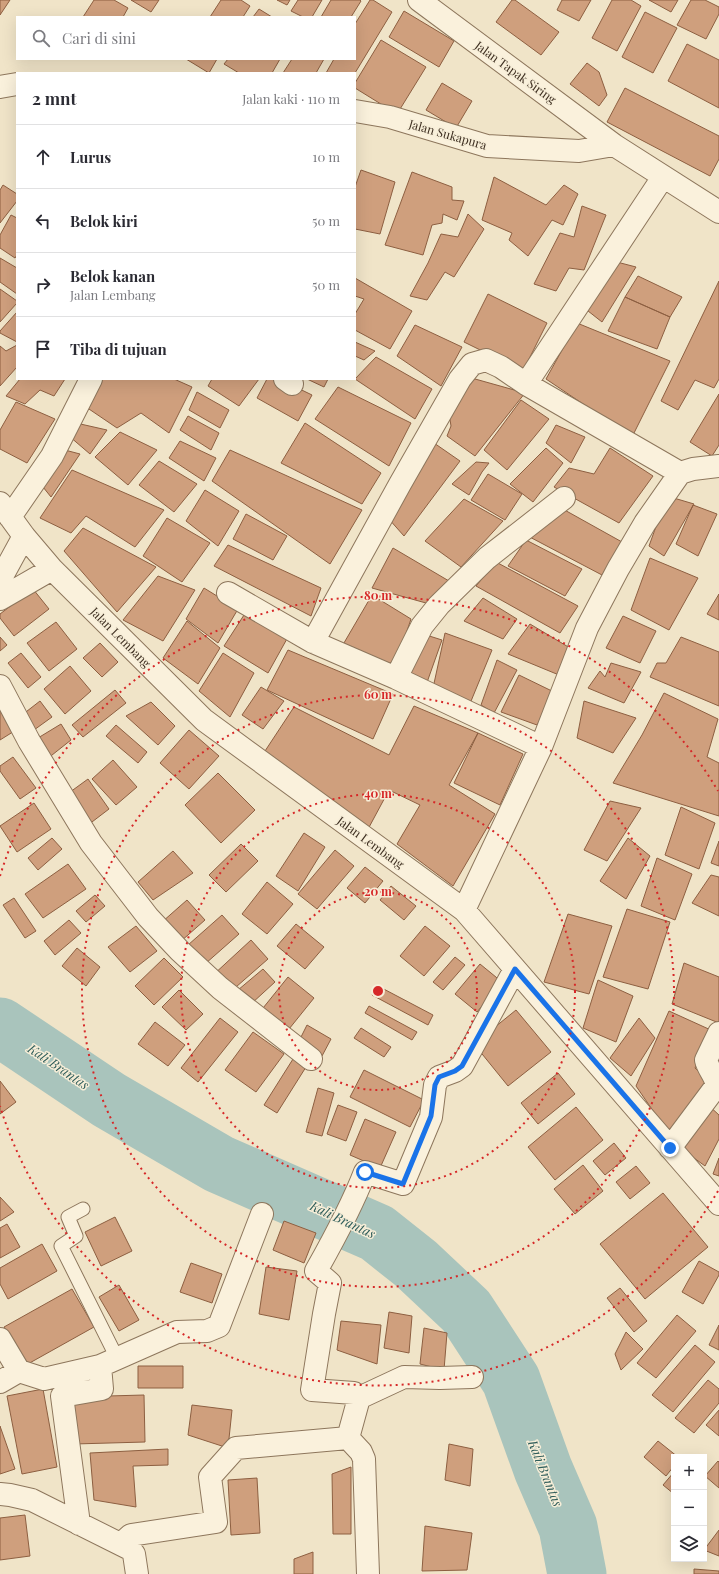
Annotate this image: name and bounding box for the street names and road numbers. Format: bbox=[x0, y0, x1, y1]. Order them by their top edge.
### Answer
street label: Jalan Tapak Siring bbox=[471, 36, 560, 107]
street label: Jalan Sukapura bbox=[406, 115, 489, 153]
street label: Jalan Lembang bbox=[87, 603, 155, 671]
street label: Jalan Lembang bbox=[333, 812, 408, 872]

